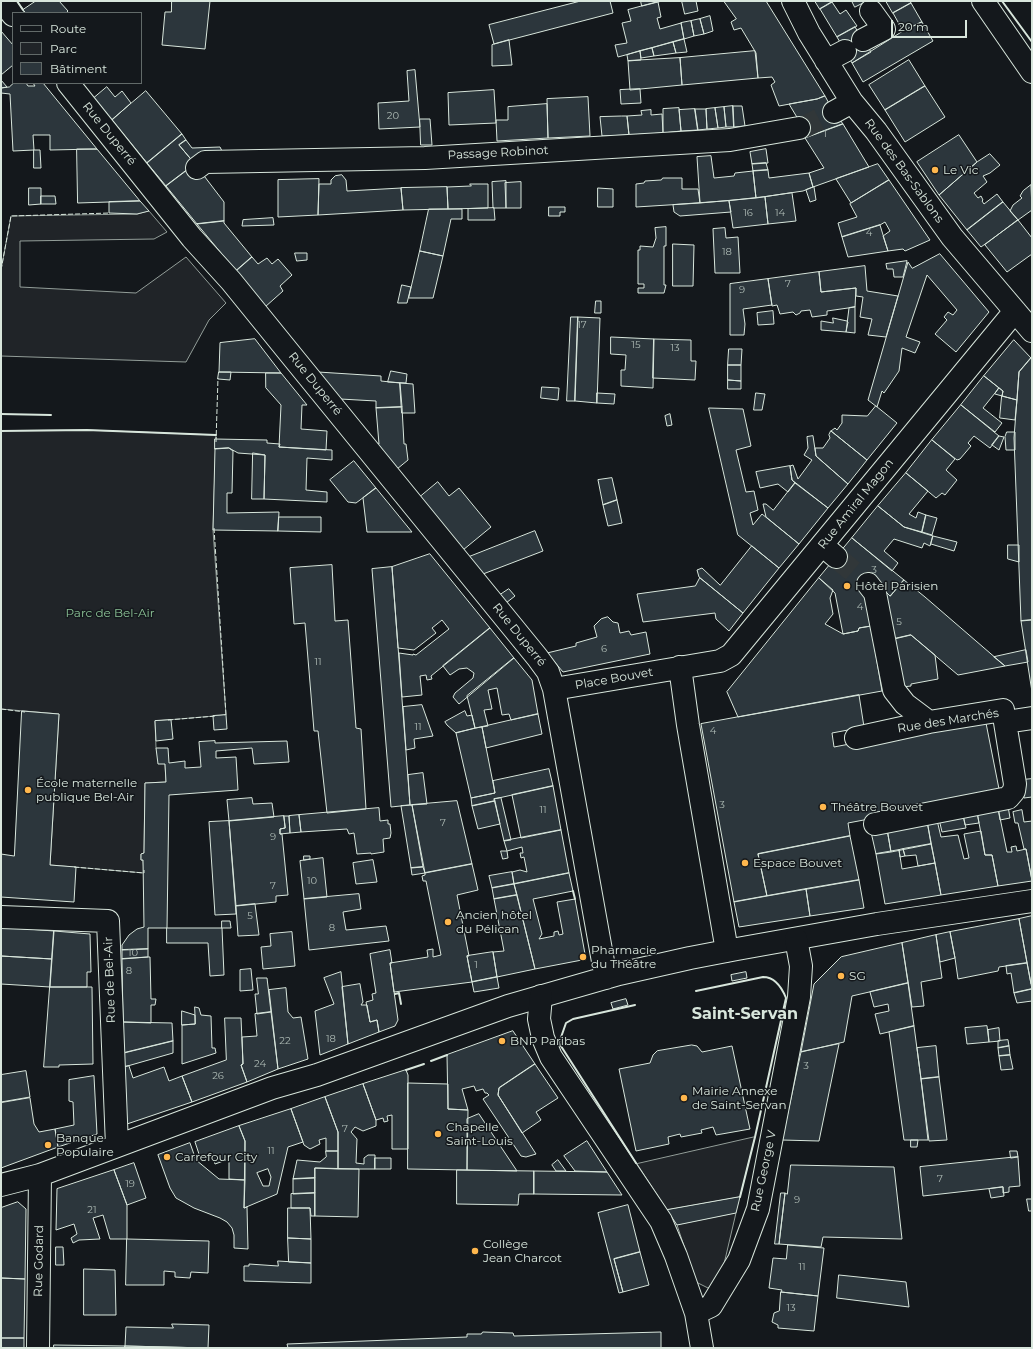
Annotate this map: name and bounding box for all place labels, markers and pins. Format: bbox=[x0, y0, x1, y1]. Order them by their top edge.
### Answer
place label: Le Vic bbox=[943, 163, 979, 177]
marker: Le Vic bbox=[930, 165, 940, 175]
place label: Hôtel Parisien bbox=[855, 579, 938, 593]
marker: Hôtel Parisien bbox=[842, 581, 852, 591]
place label: École maternelle publique Bel-Air bbox=[36, 776, 137, 804]
marker: École maternelle publique Bel-Air bbox=[23, 785, 33, 795]
place label: Théâtre Bouvet bbox=[831, 800, 923, 814]
marker: Théâtre Bouvet bbox=[818, 802, 828, 812]
place label: Espace Bouvet bbox=[753, 856, 842, 870]
marker: Espace Bouvet bbox=[740, 858, 750, 868]
place label: Ancien hôtel du Pélican bbox=[456, 908, 532, 936]
marker: Ancien hôtel du Pélican bbox=[443, 917, 453, 927]
place label: Pharmacie du Théâtre bbox=[591, 943, 656, 971]
marker: Pharmacie du Théâtre bbox=[578, 952, 588, 962]
place label: SG bbox=[849, 969, 866, 983]
marker: SG bbox=[836, 971, 846, 981]
place label: BNP Paribas bbox=[510, 1034, 585, 1048]
marker: BNP Paribas bbox=[497, 1036, 507, 1046]
place label: Mairie Annexe de Saint-Servan bbox=[692, 1084, 787, 1112]
marker: Mairie Annexe de Saint-Servan bbox=[679, 1093, 689, 1103]
place label: Chapelle Saint-Louis bbox=[446, 1120, 513, 1148]
marker: Chapelle Saint-Louis bbox=[433, 1129, 443, 1139]
place label: Banque Populaire bbox=[56, 1131, 114, 1159]
marker: Banque Populaire bbox=[43, 1140, 53, 1150]
place label: Carrefour City bbox=[175, 1150, 257, 1164]
marker: Carrefour City bbox=[162, 1152, 172, 1162]
place label: Collège Jean Charcot bbox=[483, 1237, 562, 1265]
marker: Collège Jean Charcot bbox=[470, 1246, 480, 1256]

